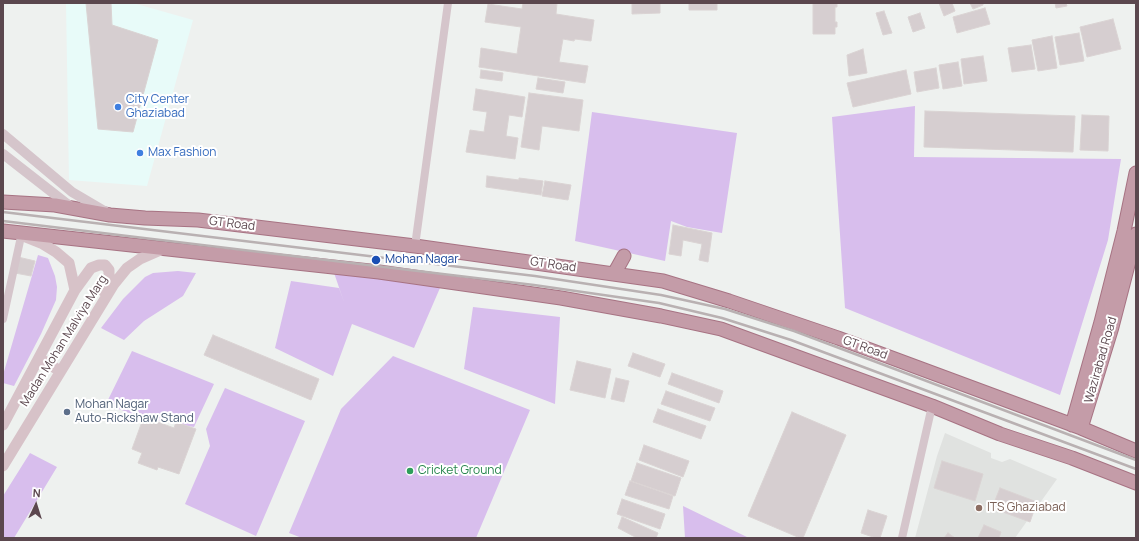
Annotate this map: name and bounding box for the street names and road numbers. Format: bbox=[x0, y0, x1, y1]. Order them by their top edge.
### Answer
street label: GT Road bbox=[208, 214, 256, 234]
street label: GT Road bbox=[529, 255, 577, 275]
street label: Madan Mohan Malviya Marg bbox=[18, 273, 110, 409]
street label: Wazirabad Road bbox=[1082, 315, 1120, 405]
street label: GT Road bbox=[841, 333, 889, 363]

